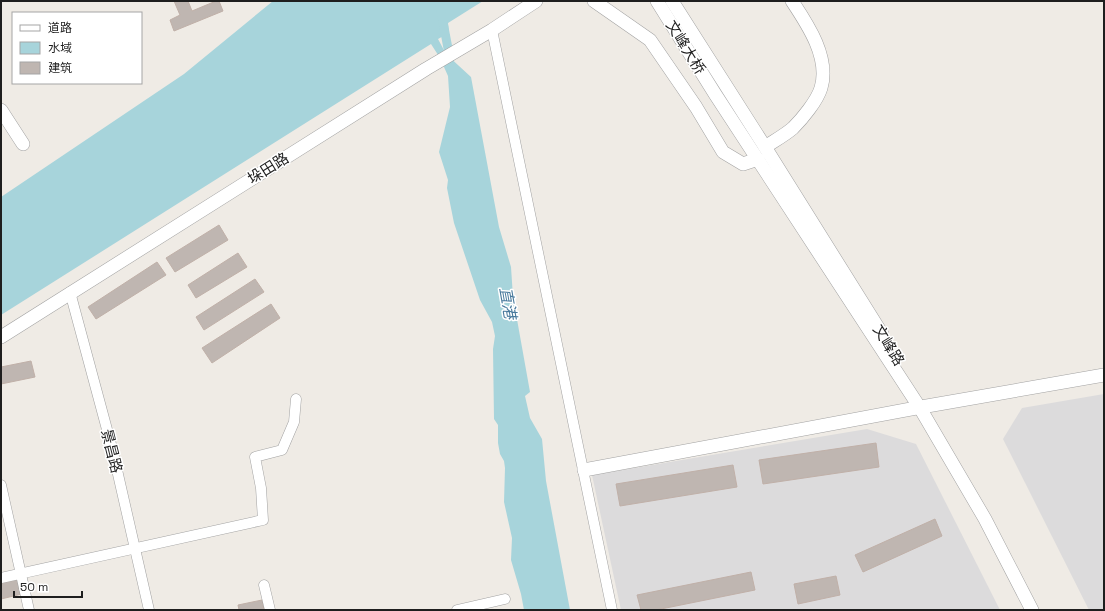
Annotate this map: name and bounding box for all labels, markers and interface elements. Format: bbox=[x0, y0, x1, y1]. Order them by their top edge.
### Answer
legend bbox=[12, 12, 142, 84]
street label: 文峰大桥 bbox=[662, 17, 710, 77]
text: 道路 bbox=[48, 20, 72, 36]
text: 水域 bbox=[48, 40, 72, 56]
text: 建筑 bbox=[48, 60, 72, 76]
street label: 垛田路 bbox=[244, 148, 292, 188]
water label: 直港 bbox=[495, 285, 521, 323]
street label: 文峰路 bbox=[869, 321, 909, 369]
street label: 景昌路 bbox=[97, 427, 127, 475]
scale bar bbox=[14, 573, 82, 599]
text: 50 m bbox=[20, 579, 48, 595]

